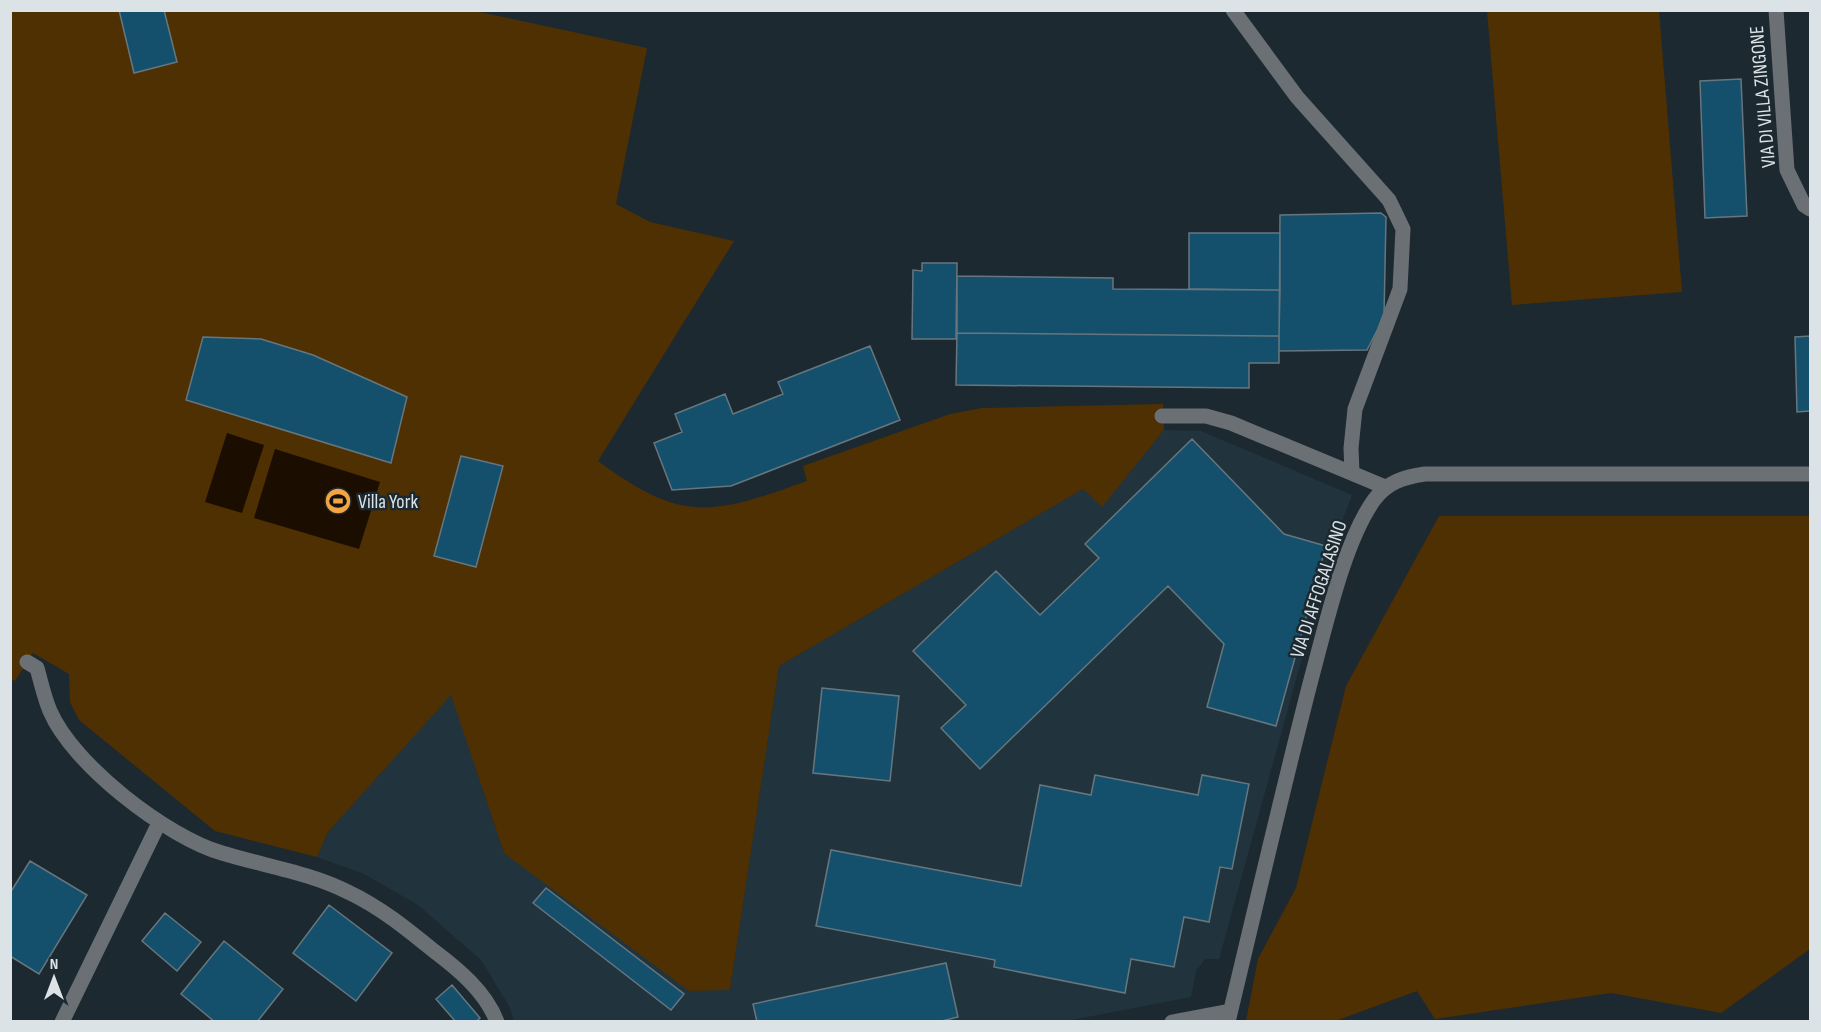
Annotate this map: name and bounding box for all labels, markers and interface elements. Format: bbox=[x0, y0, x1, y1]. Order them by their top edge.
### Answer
street label: VIA DI VILLA ZINGONE bbox=[1745, 25, 1781, 169]
sports icon: Villa York bbox=[323, 486, 353, 516]
place label: Villa York bbox=[358, 490, 418, 514]
street label: VIA DI AFFOGALASINO bbox=[1285, 518, 1352, 661]
north arrow bbox=[24, 948, 84, 1008]
text: N bbox=[50, 955, 58, 974]

